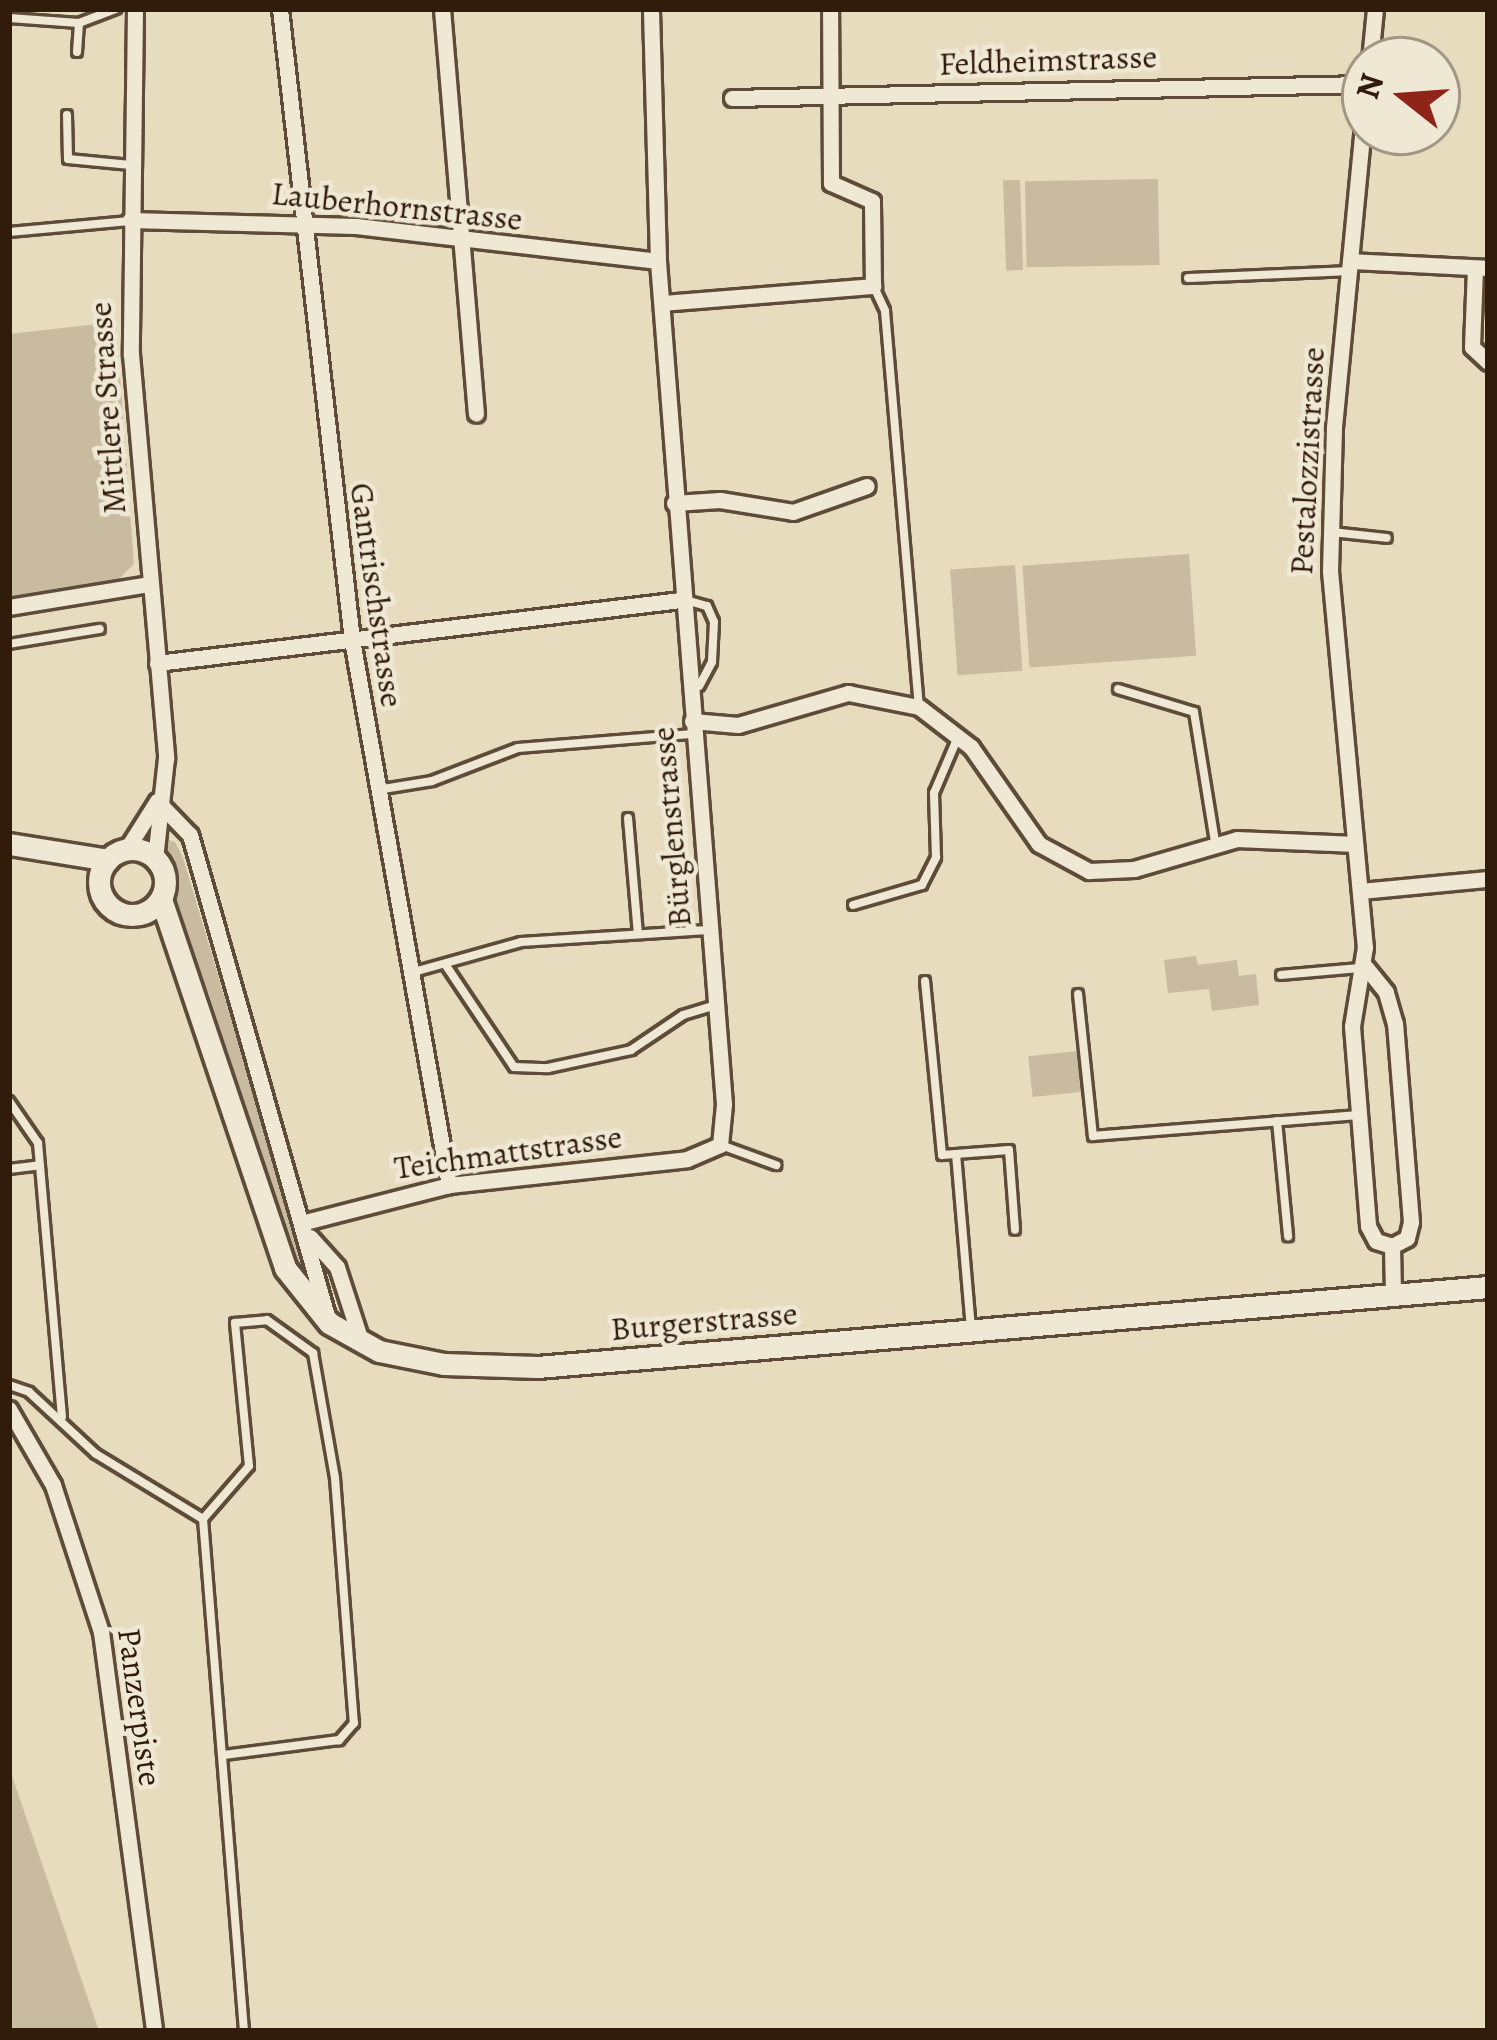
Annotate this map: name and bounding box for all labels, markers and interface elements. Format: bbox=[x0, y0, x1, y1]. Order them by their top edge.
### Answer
street label: Feldheimstrasse bbox=[938, 36, 1158, 84]
north arrow bbox=[1341, 36, 1461, 156]
text: N bbox=[1344, 68, 1394, 104]
street label: Lauberhornstrasse bbox=[270, 173, 524, 239]
street label: Mittlere Strasse bbox=[80, 301, 134, 515]
street label: Pestalozzistrasse bbox=[1281, 346, 1333, 576]
street label: Gantrischstrasse bbox=[342, 480, 412, 710]
street label: Bürglenstrasse bbox=[643, 725, 699, 929]
street label: Teichmattstrasse bbox=[392, 1116, 624, 1188]
street label: Burgerstrasse bbox=[609, 1293, 799, 1349]
street label: Panzerpiste bbox=[109, 1625, 171, 1789]

